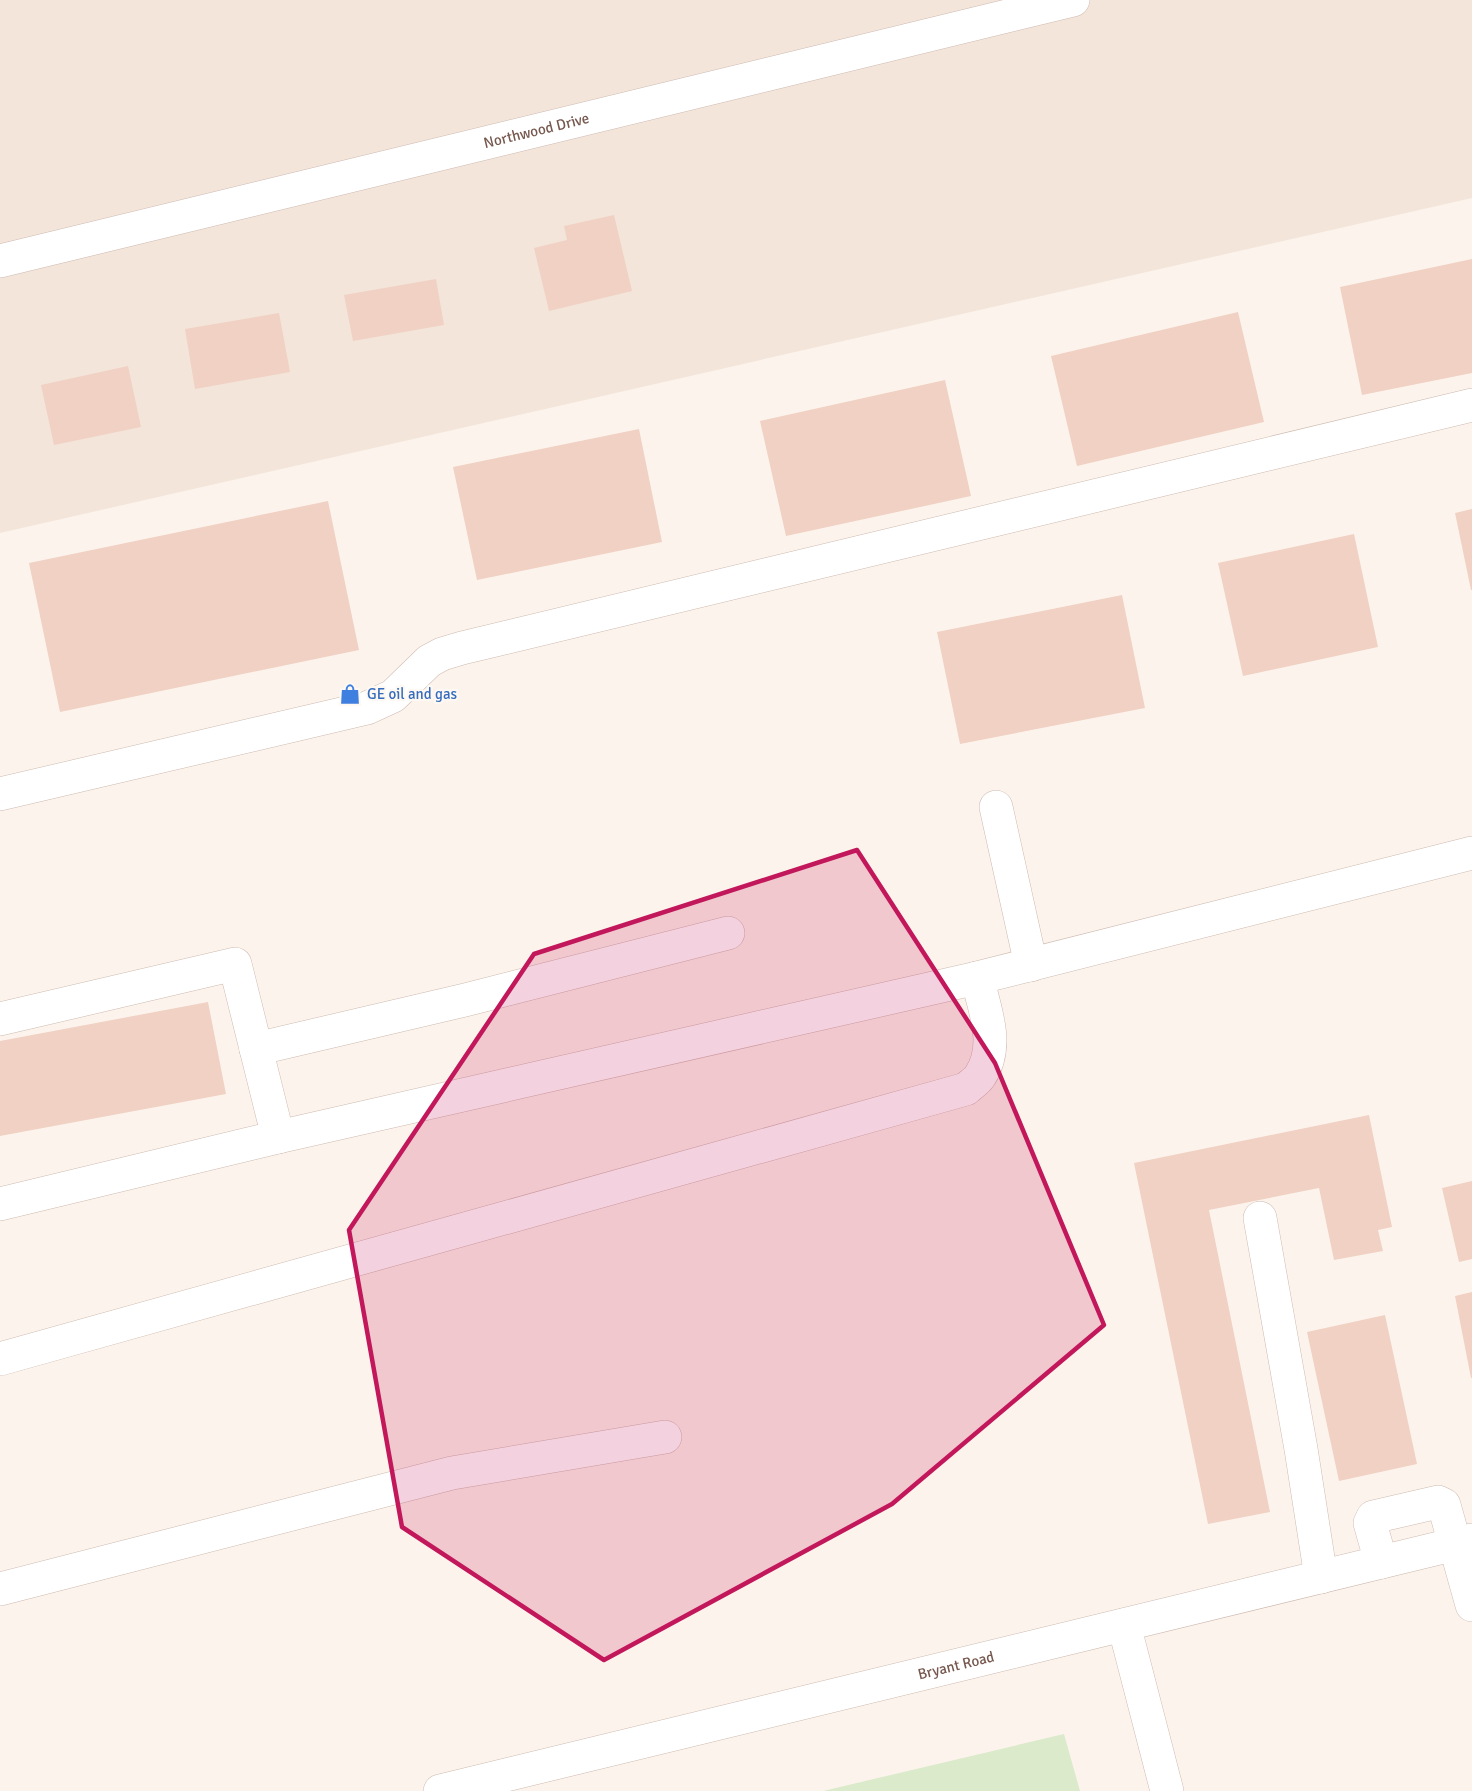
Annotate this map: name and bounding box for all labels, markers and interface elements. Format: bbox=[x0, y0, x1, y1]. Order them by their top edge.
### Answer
street label: Northwood Drive bbox=[482, 109, 591, 152]
shop icon: GE oil and gas bbox=[338, 682, 362, 706]
place label: GE oil and gas bbox=[367, 685, 458, 703]
street label: Bryant Road bbox=[916, 1648, 996, 1683]

